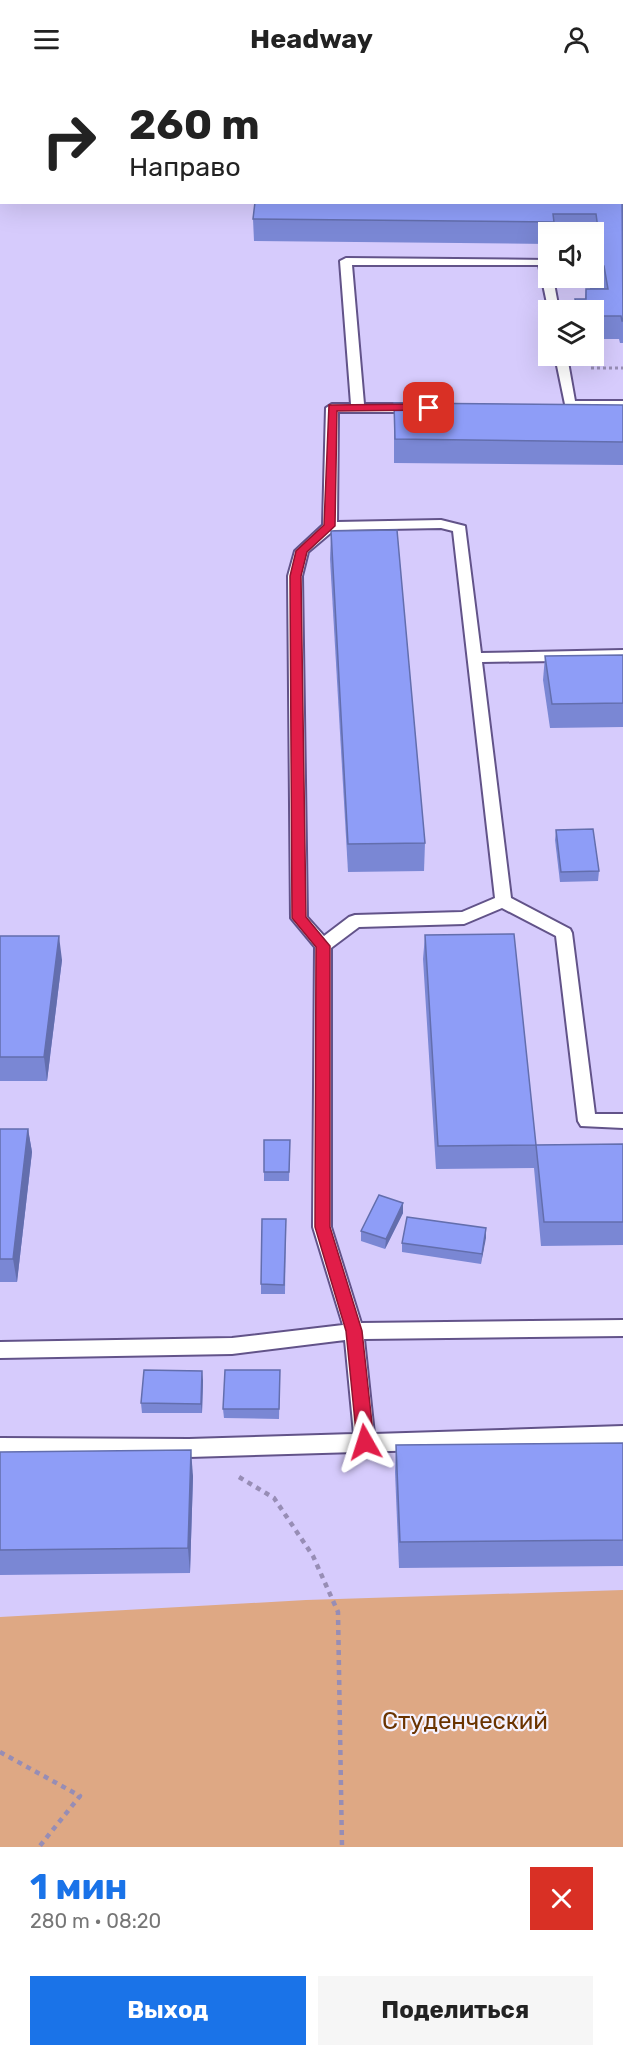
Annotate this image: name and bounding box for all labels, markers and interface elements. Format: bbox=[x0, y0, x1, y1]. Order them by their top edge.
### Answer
icon: menu bbox=[30, 23, 63, 56]
text: Headway bbox=[250, 23, 373, 55]
icon: person bbox=[560, 23, 593, 56]
text: 260 m bbox=[129, 100, 260, 150]
icon: right bbox=[30, 102, 108, 180]
text: Направо bbox=[129, 151, 241, 183]
map controls bbox=[538, 222, 604, 366]
button: sound bbox=[538, 222, 604, 288]
button: layers bbox=[538, 300, 604, 366]
pin bbox=[403, 382, 454, 433]
icon: arrive bbox=[412, 391, 445, 424]
position arrow bbox=[333, 1410, 397, 1474]
park label: Студенческий bbox=[382, 1707, 548, 1735]
text: 1 мин bbox=[30, 1865, 128, 1908]
button: close bbox=[530, 1867, 593, 1930]
text: 280 m · 08:20 bbox=[30, 1909, 161, 1933]
button: Выход bbox=[30, 1976, 306, 2045]
button: Поделиться bbox=[318, 1976, 593, 2045]

